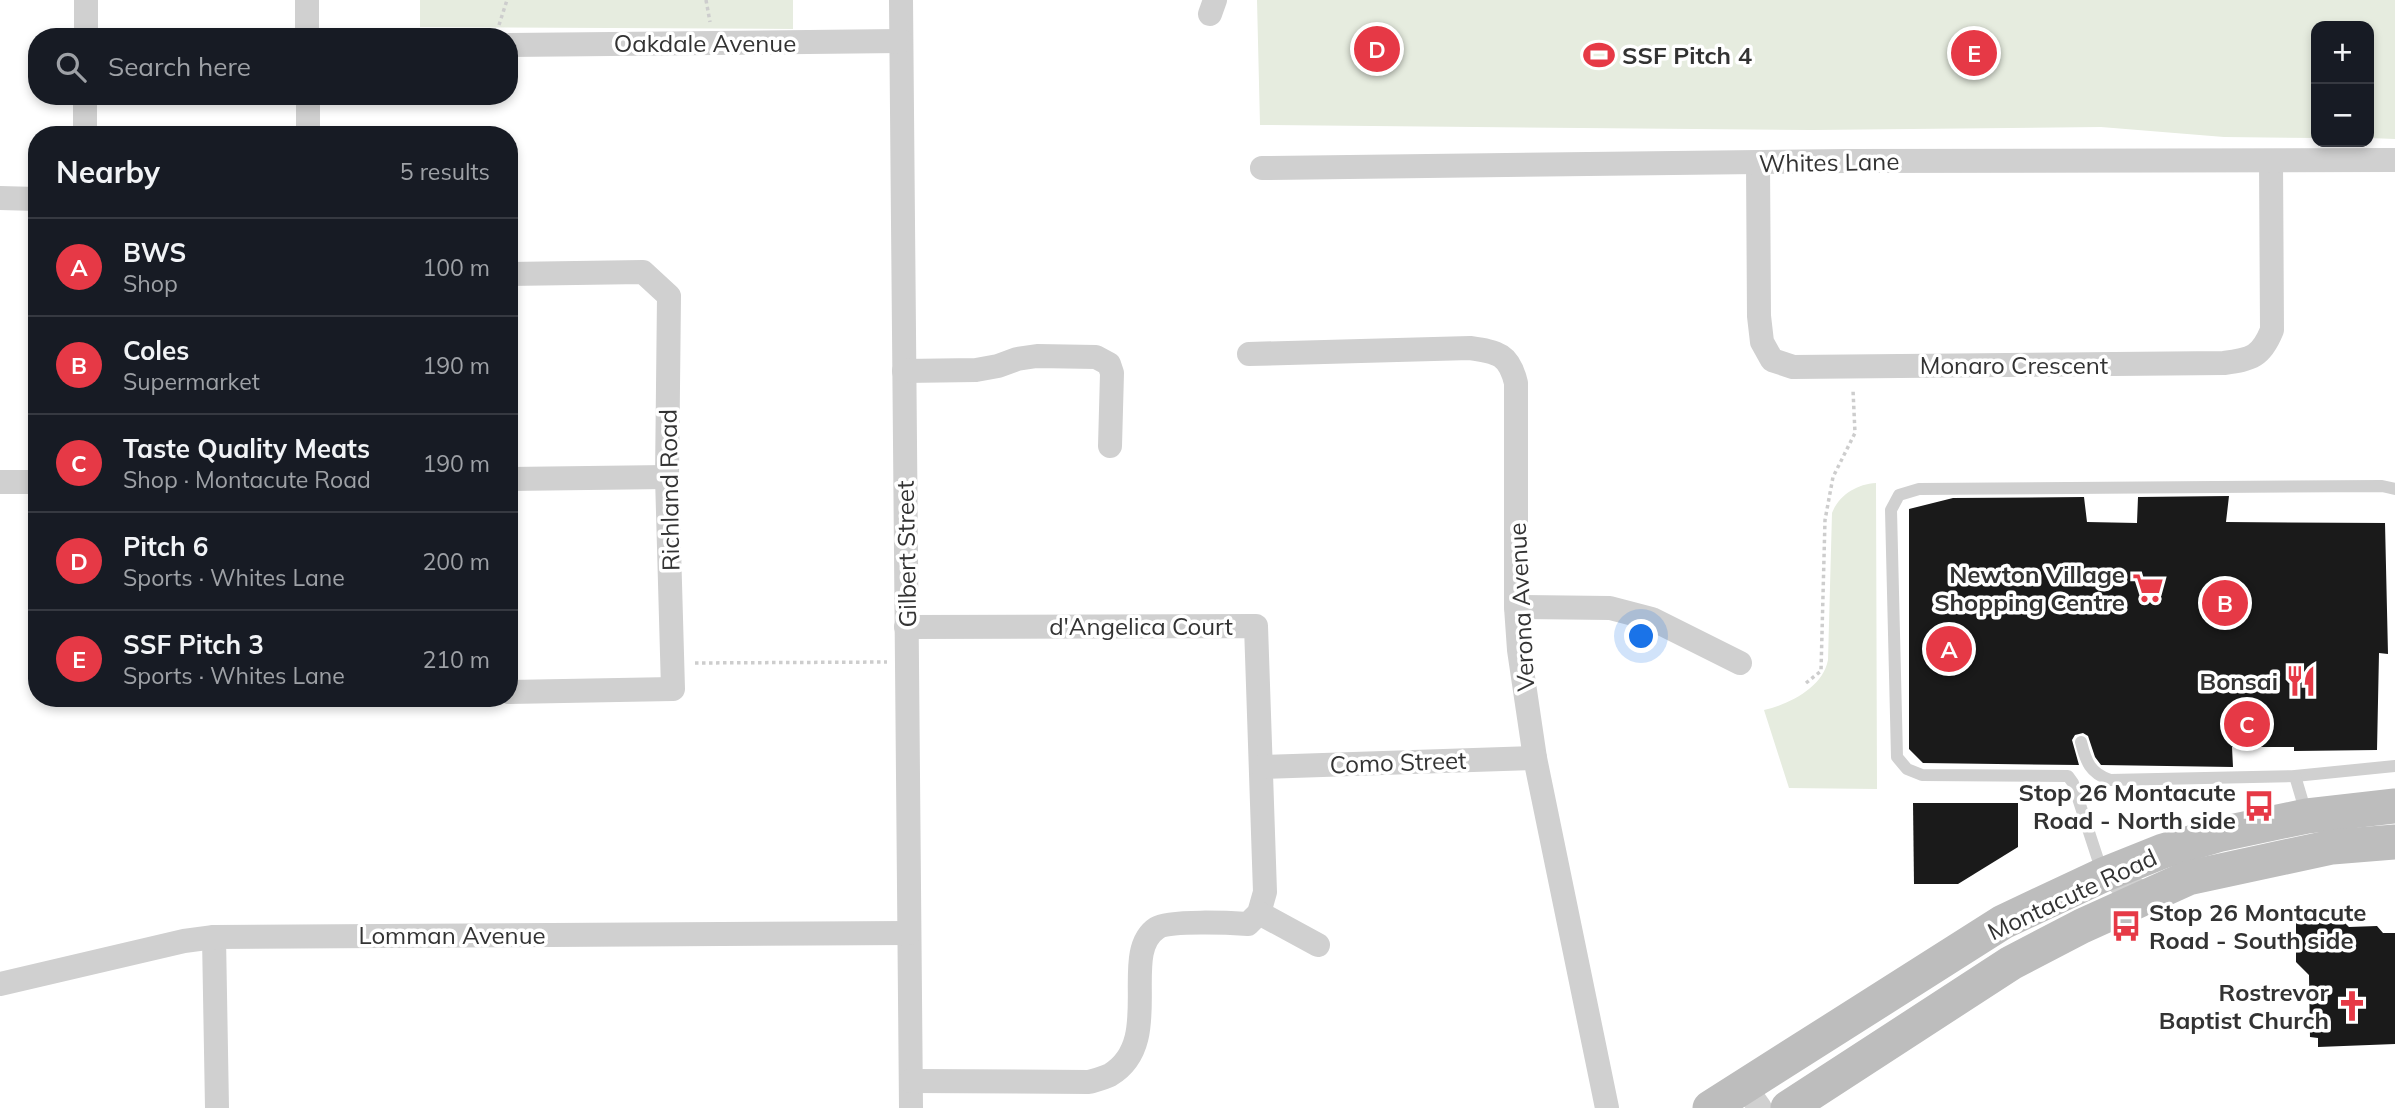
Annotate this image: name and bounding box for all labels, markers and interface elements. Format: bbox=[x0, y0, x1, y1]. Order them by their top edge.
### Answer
map controls bbox=[2311, 21, 2374, 147]
button: + bbox=[2311, 21, 2374, 84]
pin: D bbox=[1354, 23, 1400, 75]
pin: E bbox=[1951, 27, 1997, 79]
search box bbox=[28, 28, 518, 105]
street label: Oakdale Avenue bbox=[614, 28, 796, 58]
sports icon: SSF Pitch 4 bbox=[1582, 38, 1616, 72]
place label: SSF Pitch 4 bbox=[1622, 40, 1752, 70]
icon: search bbox=[52, 48, 90, 86]
text: Search here bbox=[108, 50, 251, 83]
button: − bbox=[2311, 84, 2374, 147]
street label: Whites Lane bbox=[1758, 146, 1900, 178]
text: Nearby bbox=[56, 153, 160, 191]
text: 5 results bbox=[400, 157, 490, 186]
text: BWS bbox=[123, 236, 186, 269]
text: A bbox=[70, 253, 88, 282]
text: 100 m bbox=[422, 253, 490, 282]
text: Shop bbox=[123, 269, 178, 298]
text: Coles bbox=[123, 334, 189, 367]
street label: Monaro Crescent bbox=[1920, 350, 2108, 380]
text: B bbox=[71, 351, 87, 380]
text: 190 m bbox=[422, 351, 490, 380]
text: Supermarket bbox=[123, 367, 260, 396]
street label: Richland Road bbox=[653, 409, 685, 571]
text: Taste Quality Meats bbox=[123, 432, 370, 465]
text: C bbox=[71, 449, 87, 478]
text: 190 m bbox=[422, 449, 490, 478]
text: Shop · Montacute Road bbox=[123, 465, 371, 494]
street label: Gilbert Street bbox=[890, 480, 922, 628]
street label: Verona Avenue bbox=[1502, 522, 1540, 692]
text: Pitch 6 bbox=[123, 530, 208, 563]
text: D bbox=[70, 547, 88, 576]
text: 200 m bbox=[422, 547, 490, 576]
place label: Newton Village Shopping Centre bbox=[1934, 559, 2125, 617]
text: Sports · Whites Lane bbox=[123, 563, 345, 592]
supermarket icon: Newton Village Shopping Centre bbox=[2131, 571, 2165, 605]
pin: B bbox=[2202, 577, 2248, 629]
street label: d'Angelica Court bbox=[1049, 611, 1233, 641]
your location bbox=[1624, 619, 1658, 653]
pin: A bbox=[1926, 623, 1972, 675]
text: SSF Pitch 3 bbox=[123, 628, 264, 661]
text: E bbox=[72, 645, 86, 674]
text: 210 m bbox=[422, 645, 490, 674]
text: Sports · Whites Lane bbox=[123, 661, 345, 690]
restaurant icon: Bonsai bbox=[2284, 664, 2318, 698]
place label: Bonsai bbox=[2200, 666, 2278, 696]
pin: C bbox=[2224, 698, 2270, 750]
street label: Como Street bbox=[1329, 745, 1467, 779]
place label: Stop 26 Montacute Road - North side bbox=[2019, 777, 2236, 835]
bus stop icon: Stop 26 Montacute Road - North side bbox=[2242, 789, 2276, 823]
street label: Montacute Road bbox=[1983, 842, 2161, 946]
place label: Stop 26 Montacute Road - South side bbox=[2149, 897, 2366, 955]
bus stop icon: Stop 26 Montacute Road - South side bbox=[2109, 909, 2143, 943]
street label: Lomman Avenue bbox=[358, 920, 546, 950]
place label: Rostrevor Baptist Church bbox=[2159, 977, 2330, 1035]
church icon: Rostrevor Baptist Church bbox=[2335, 989, 2369, 1023]

